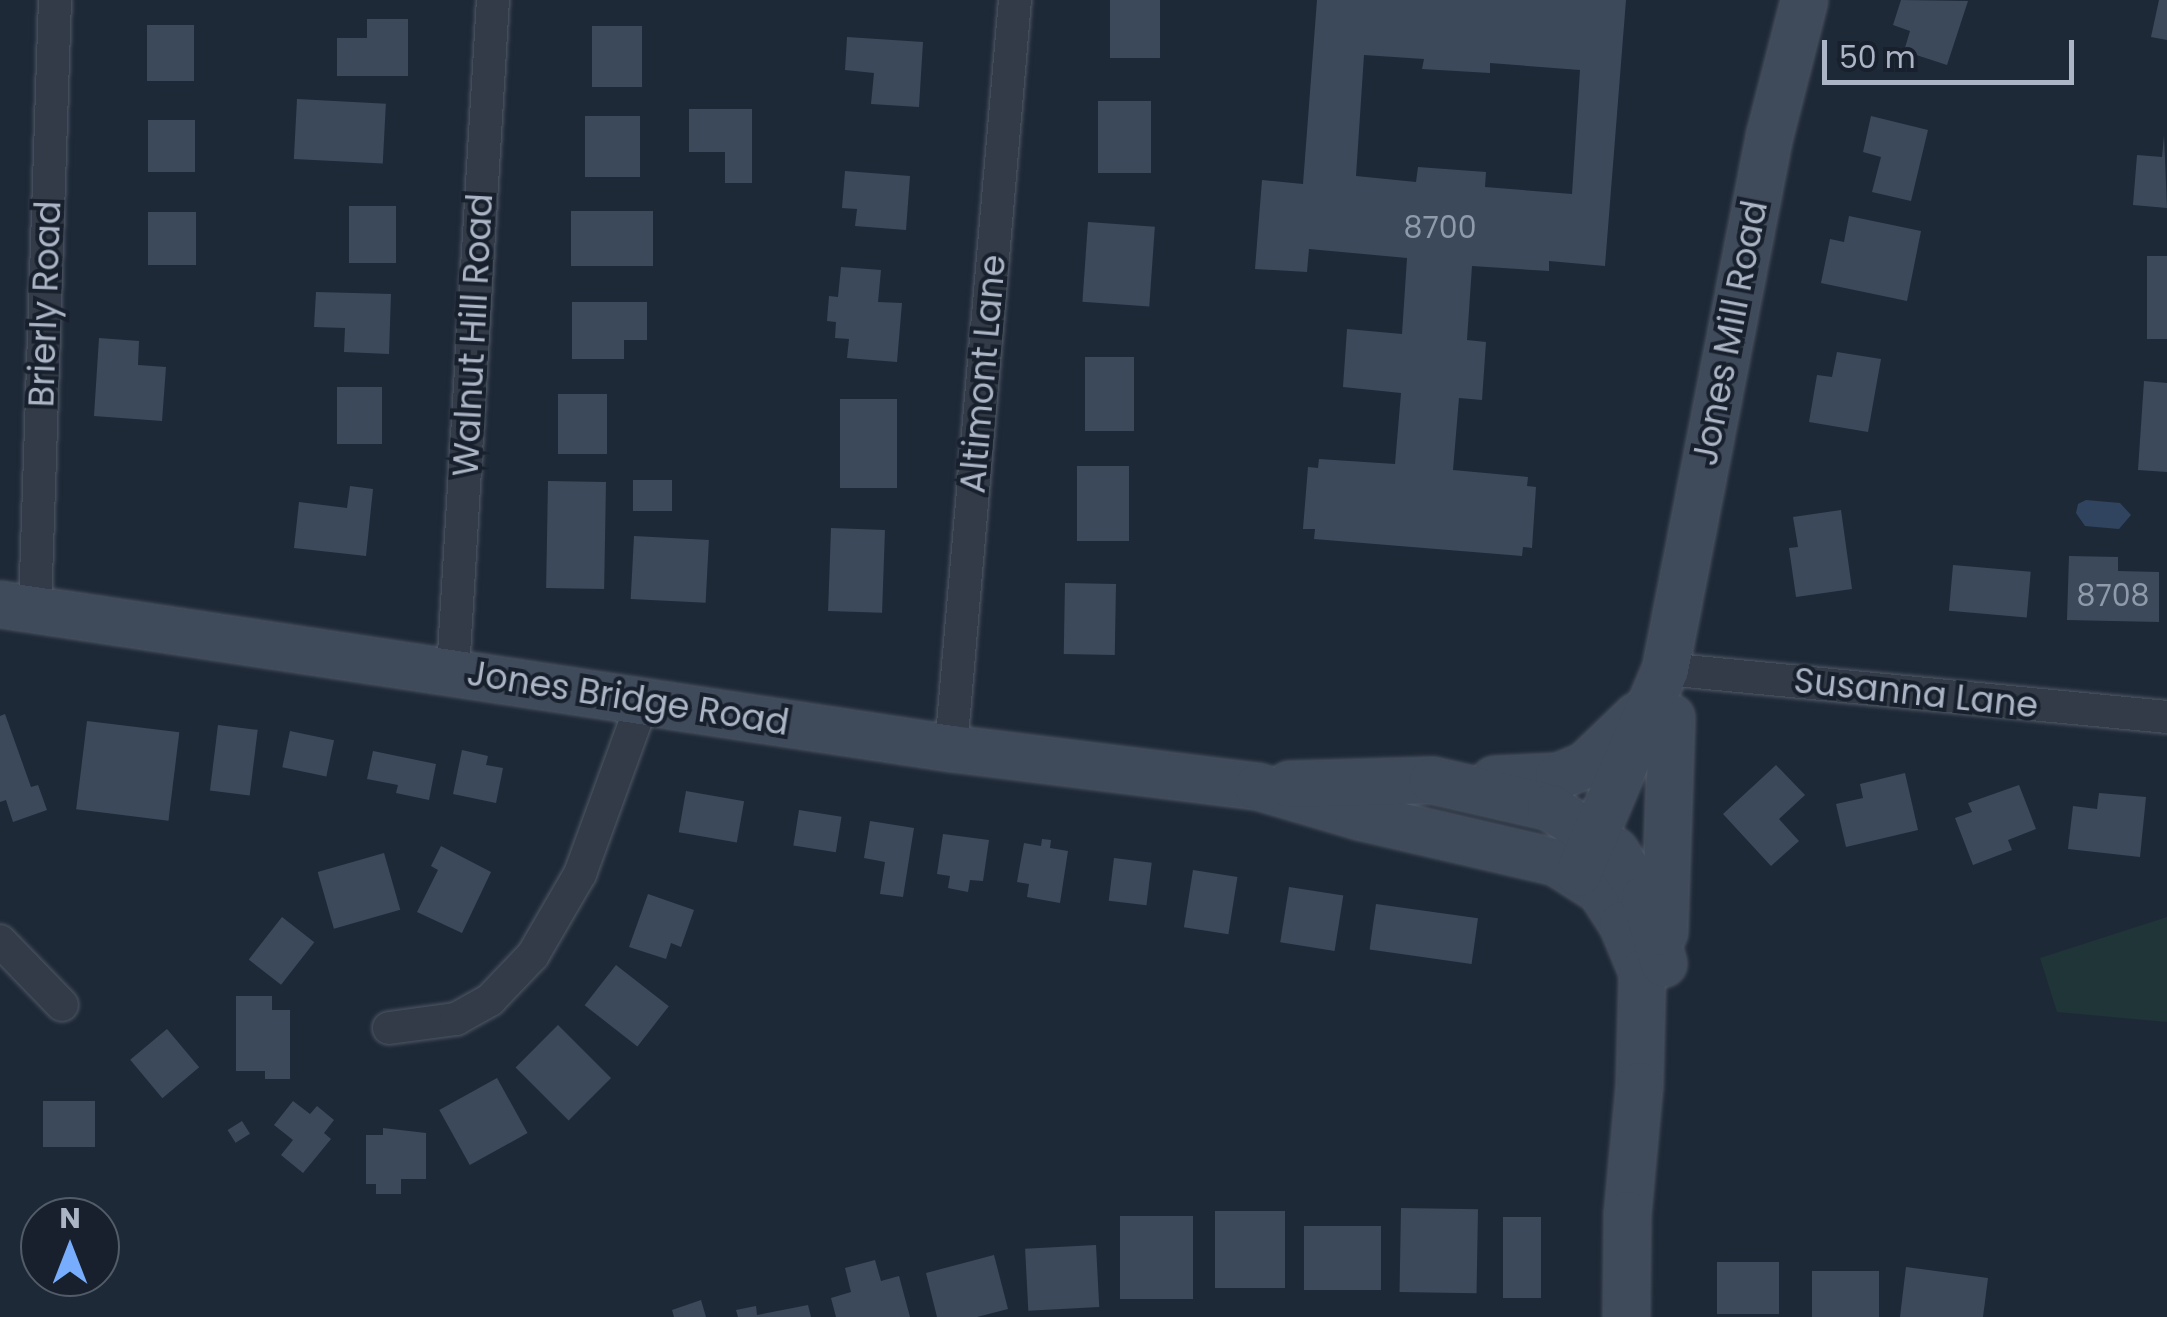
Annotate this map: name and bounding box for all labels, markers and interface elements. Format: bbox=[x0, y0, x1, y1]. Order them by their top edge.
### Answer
scale bar bbox=[1827, 20, 2080, 82]
text: 50 m bbox=[1839, 36, 1916, 79]
street label: Walnut Hill Road bbox=[445, 192, 501, 478]
street label: Jones Mill Road bbox=[1684, 197, 1776, 469]
street label: Brierly Road bbox=[20, 200, 70, 408]
house number: 8700 bbox=[1404, 210, 1476, 246]
street label: Altimont Lane bbox=[952, 253, 1014, 495]
house number: 8708 bbox=[2076, 578, 2150, 614]
street label: Jones Bridge Road bbox=[464, 652, 792, 744]
street label: Susanna Lane bbox=[1792, 659, 2040, 727]
north arrow bbox=[20, 1197, 120, 1297]
text: N bbox=[59, 1199, 81, 1238]

